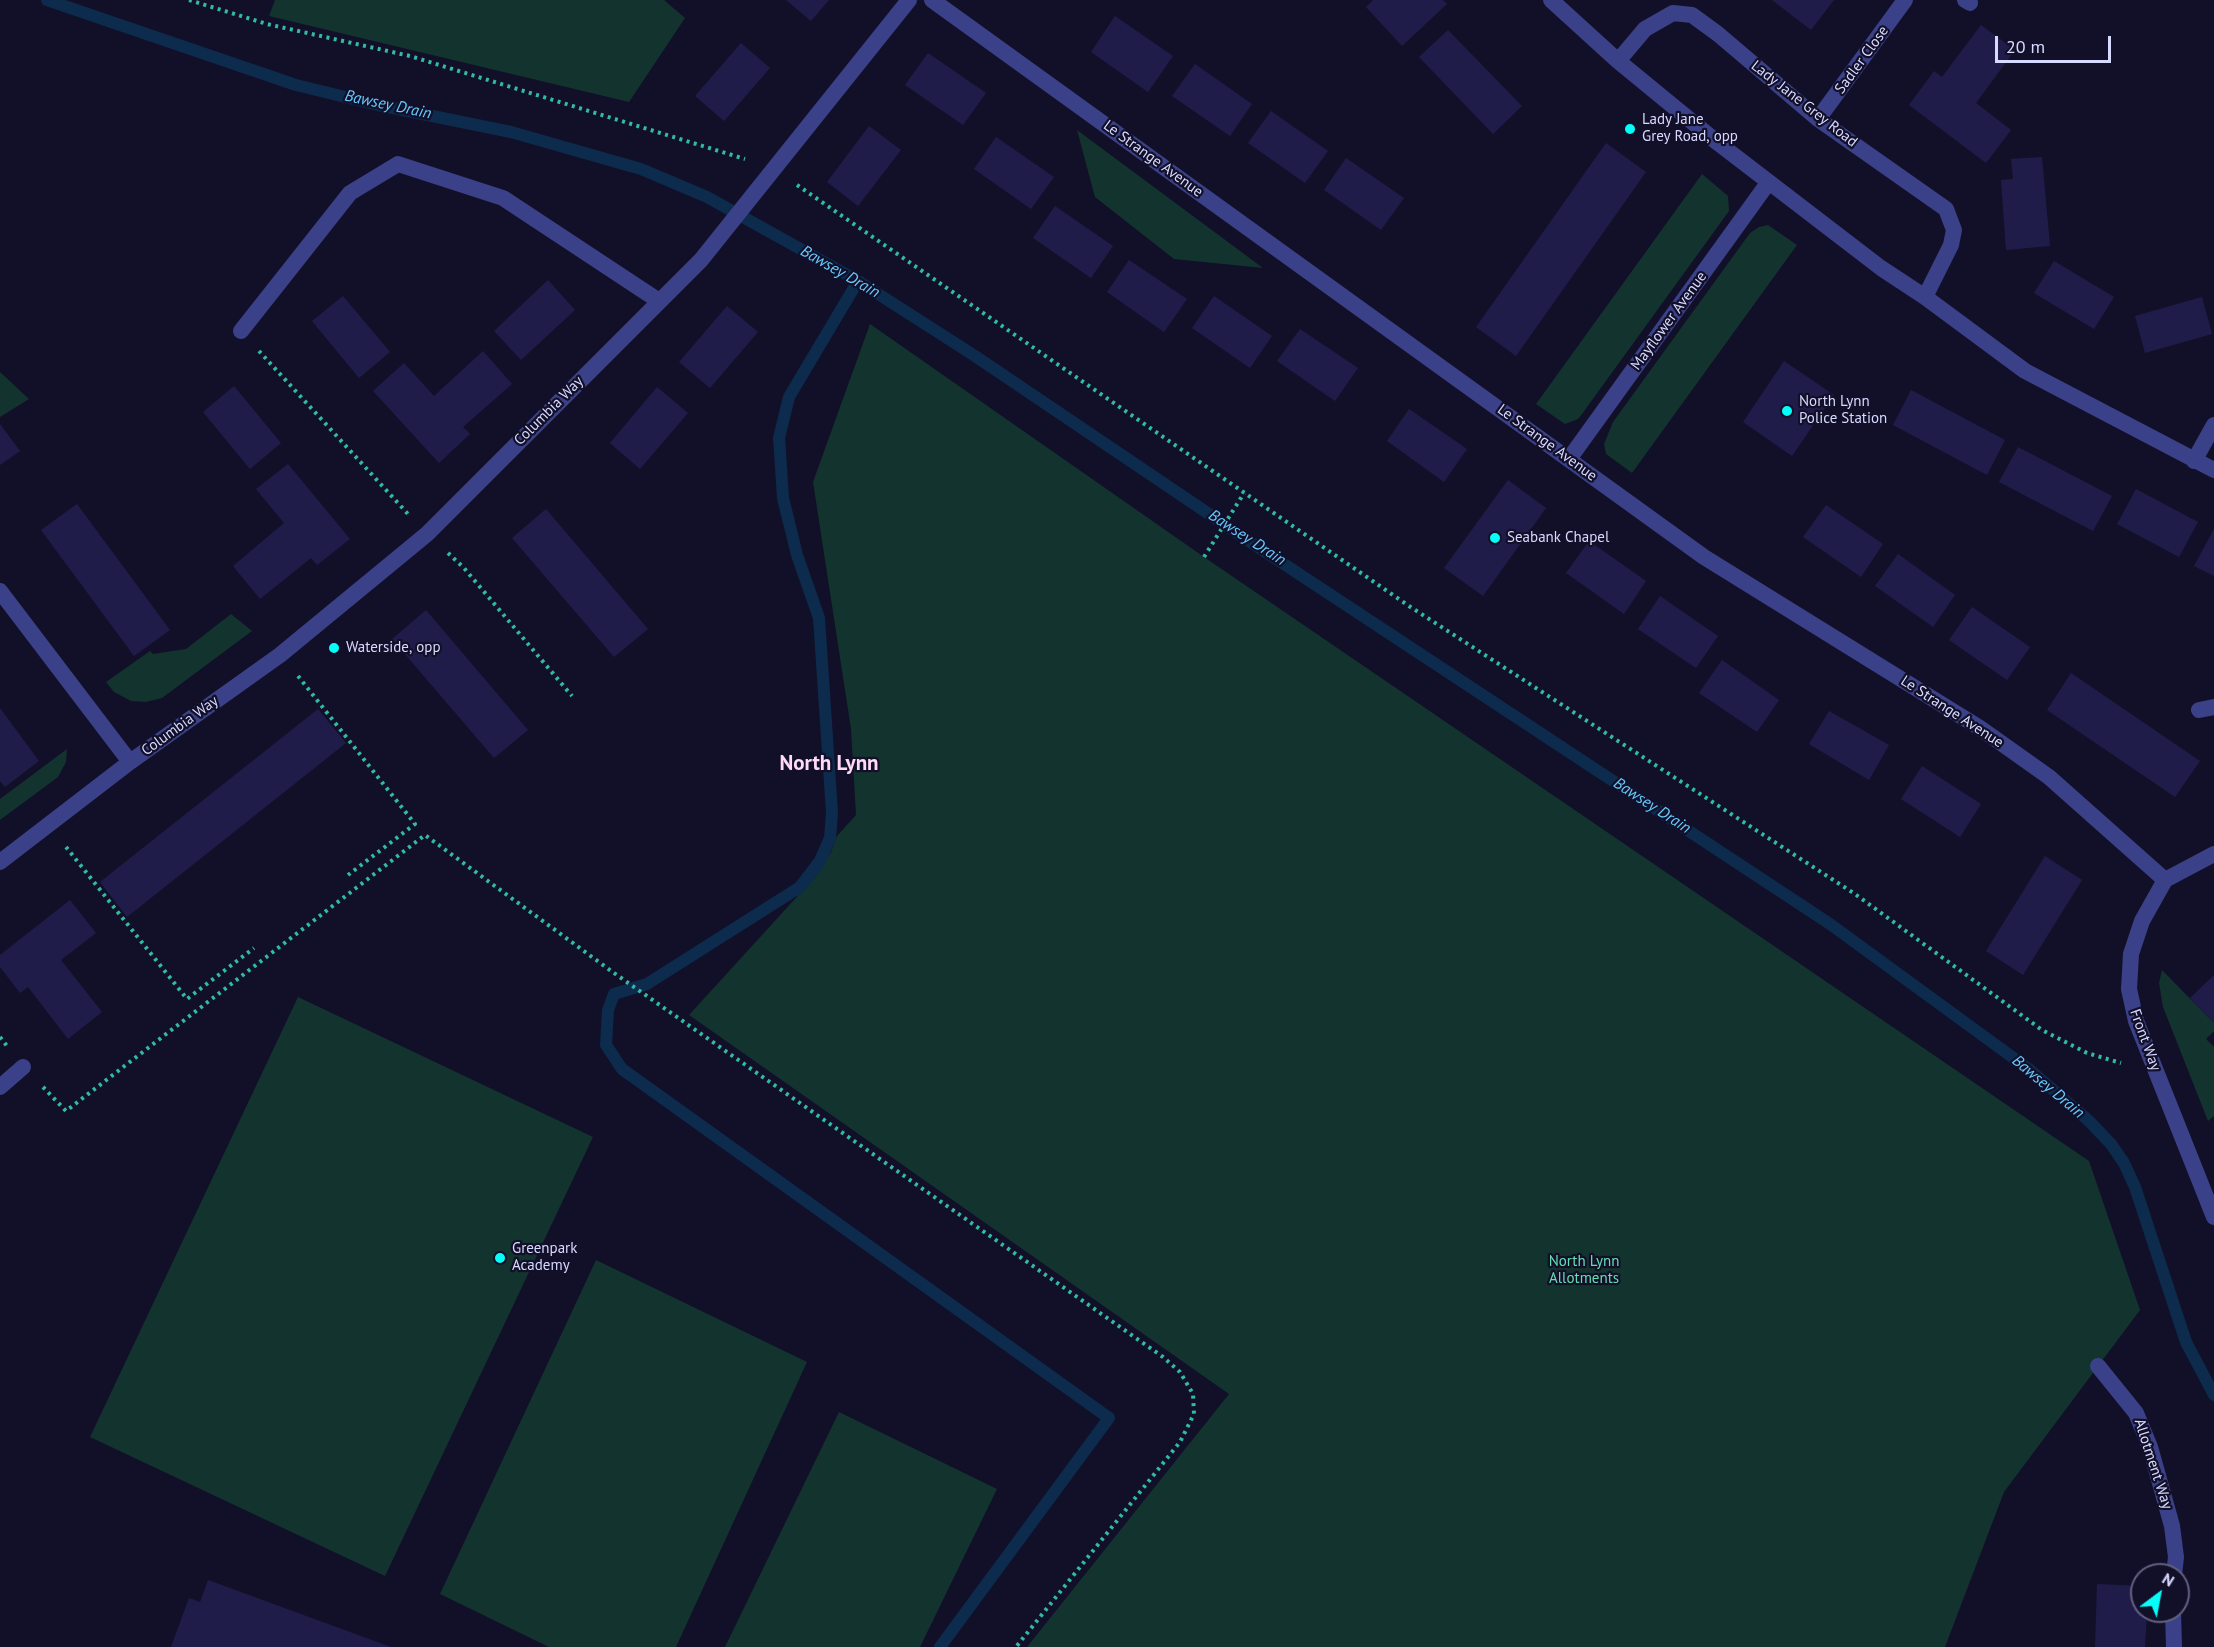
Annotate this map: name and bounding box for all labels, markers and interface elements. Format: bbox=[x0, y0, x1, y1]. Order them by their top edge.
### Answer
street label: Sadler Close bbox=[1831, 23, 1893, 97]
scale bar bbox=[1998, 24, 2114, 62]
text: 20 m bbox=[2006, 35, 2045, 58]
street label: Lady Jane Grey Road bbox=[1747, 57, 1861, 151]
water label: Bawsey Drain bbox=[343, 86, 433, 124]
place label: Lady Jane Grey Road, opp bbox=[1642, 111, 1738, 146]
street label: Le Strange Avenue bbox=[1100, 117, 1206, 201]
marker: Lady Jane Grey Road, opp bbox=[1623, 122, 1637, 136]
water label: Bawsey Drain bbox=[797, 242, 883, 302]
street label: Mayflower Avenue bbox=[1627, 268, 1711, 374]
street label: Columbia Way bbox=[511, 373, 587, 449]
place label: North Lynn Police Station bbox=[1799, 393, 1887, 428]
street label: Le Strange Avenue bbox=[1494, 401, 1600, 485]
marker: North Lynn Police Station bbox=[1780, 404, 1794, 418]
water label: Bawsey Drain bbox=[1205, 506, 1289, 570]
place label: Seabank Chapel bbox=[1507, 529, 1609, 547]
marker: Seabank Chapel bbox=[1488, 531, 1502, 545]
place label: Waterside, opp bbox=[346, 639, 441, 657]
marker: Waterside, opp bbox=[327, 641, 341, 655]
street label: Le Strange Avenue bbox=[1897, 672, 2007, 752]
street label: Columbia Way bbox=[138, 692, 222, 760]
district label: North Lynn bbox=[779, 751, 879, 777]
water label: Bawsey Drain bbox=[1610, 774, 1694, 838]
street label: Front Way bbox=[2126, 1007, 2164, 1073]
water label: Bawsey Drain bbox=[2008, 1051, 2088, 1123]
place label: Greenpark Academy bbox=[512, 1240, 577, 1275]
marker: Greenpark Academy bbox=[493, 1251, 507, 1265]
park label: North Lynn Allotments bbox=[1549, 1253, 1619, 1288]
street label: Allotment Way bbox=[2130, 1417, 2176, 1511]
north arrow bbox=[2130, 1563, 2190, 1623]
text: N bbox=[2159, 1568, 2178, 1591]

